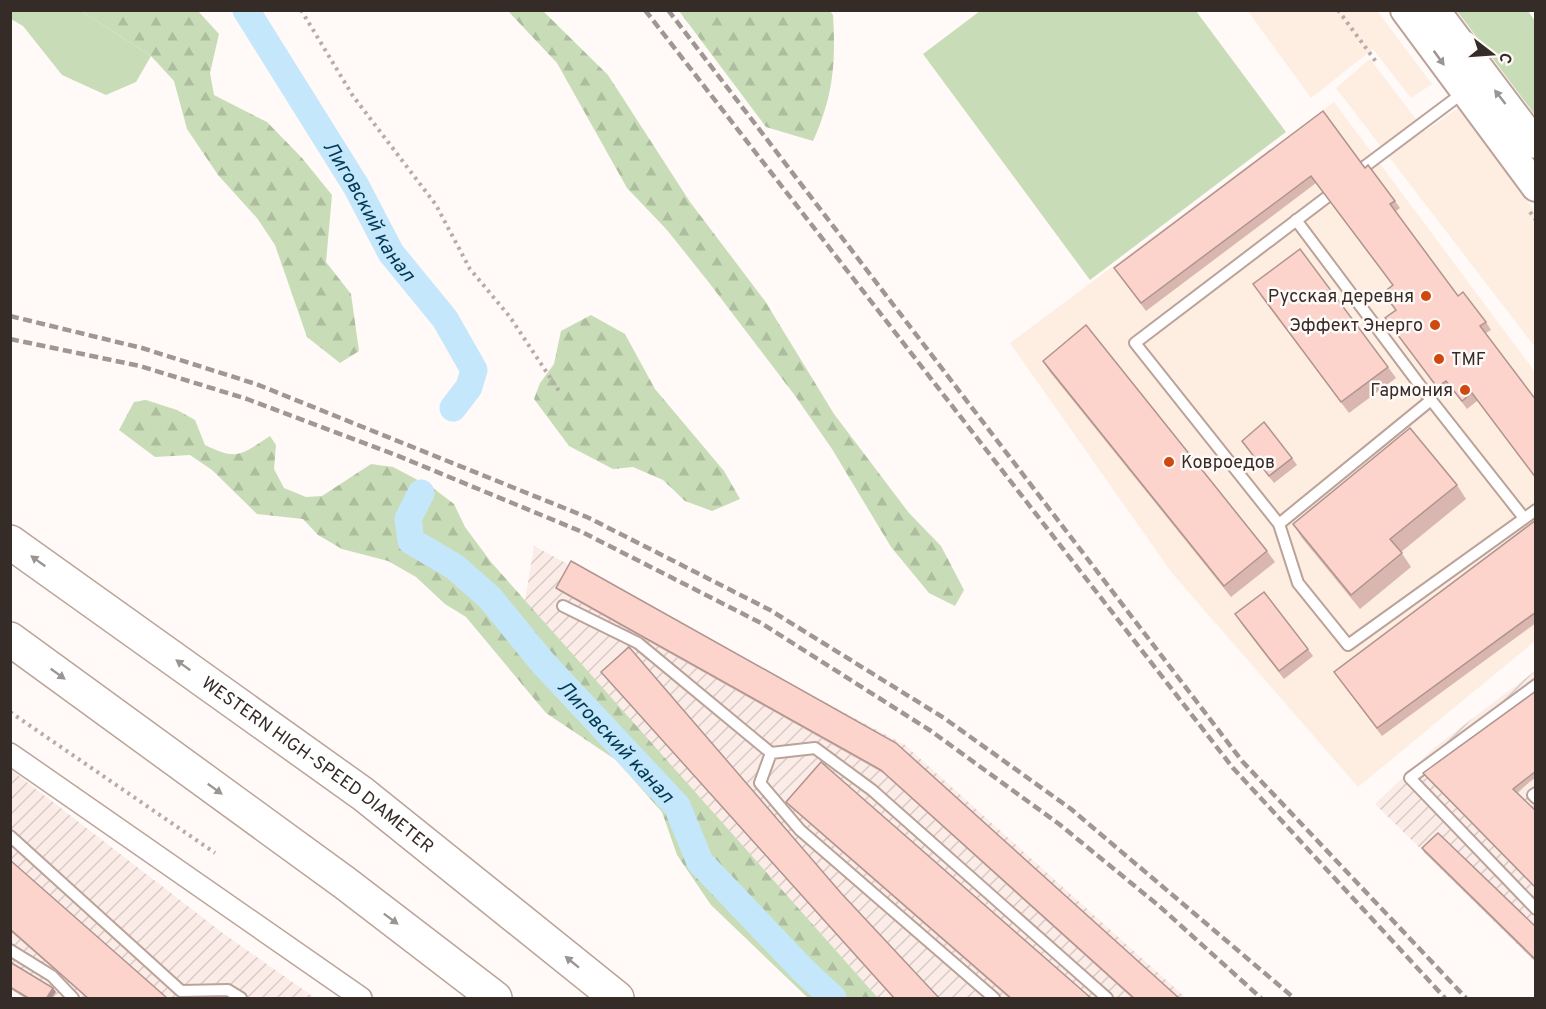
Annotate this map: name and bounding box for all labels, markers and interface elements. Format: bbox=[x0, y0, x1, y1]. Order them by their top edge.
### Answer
north arrow bbox=[1462, 24, 1522, 84]
one-way arrow bbox=[1433, 50, 1445, 65]
text: С bbox=[1493, 50, 1515, 66]
one-way arrow bbox=[1494, 90, 1506, 105]
water label: Лиговский канал bbox=[316, 137, 421, 288]
place label: Русская деревня bbox=[1268, 286, 1414, 309]
marker: Русская деревня bbox=[1419, 289, 1433, 303]
place label: Эффект Энерго bbox=[1289, 315, 1423, 338]
marker: Эффект Энерго bbox=[1428, 318, 1442, 332]
place label: TMF bbox=[1451, 349, 1486, 372]
marker: TMF bbox=[1432, 352, 1446, 366]
place label: Гармония bbox=[1370, 380, 1453, 403]
marker: Гармония bbox=[1458, 383, 1472, 397]
place label: Ковроедов bbox=[1181, 452, 1275, 475]
marker: Ковроедов bbox=[1162, 455, 1176, 469]
one-way arrow bbox=[30, 555, 46, 567]
one-way arrow bbox=[176, 659, 192, 671]
one-way arrow bbox=[50, 667, 65, 679]
street label: WESTERN HIGH-SPEED DIAMETER bbox=[196, 672, 438, 859]
water label: Лиговский канал bbox=[551, 675, 679, 810]
one-way arrow bbox=[208, 782, 223, 794]
one-way arrow bbox=[384, 912, 399, 924]
one-way arrow bbox=[564, 955, 580, 968]

